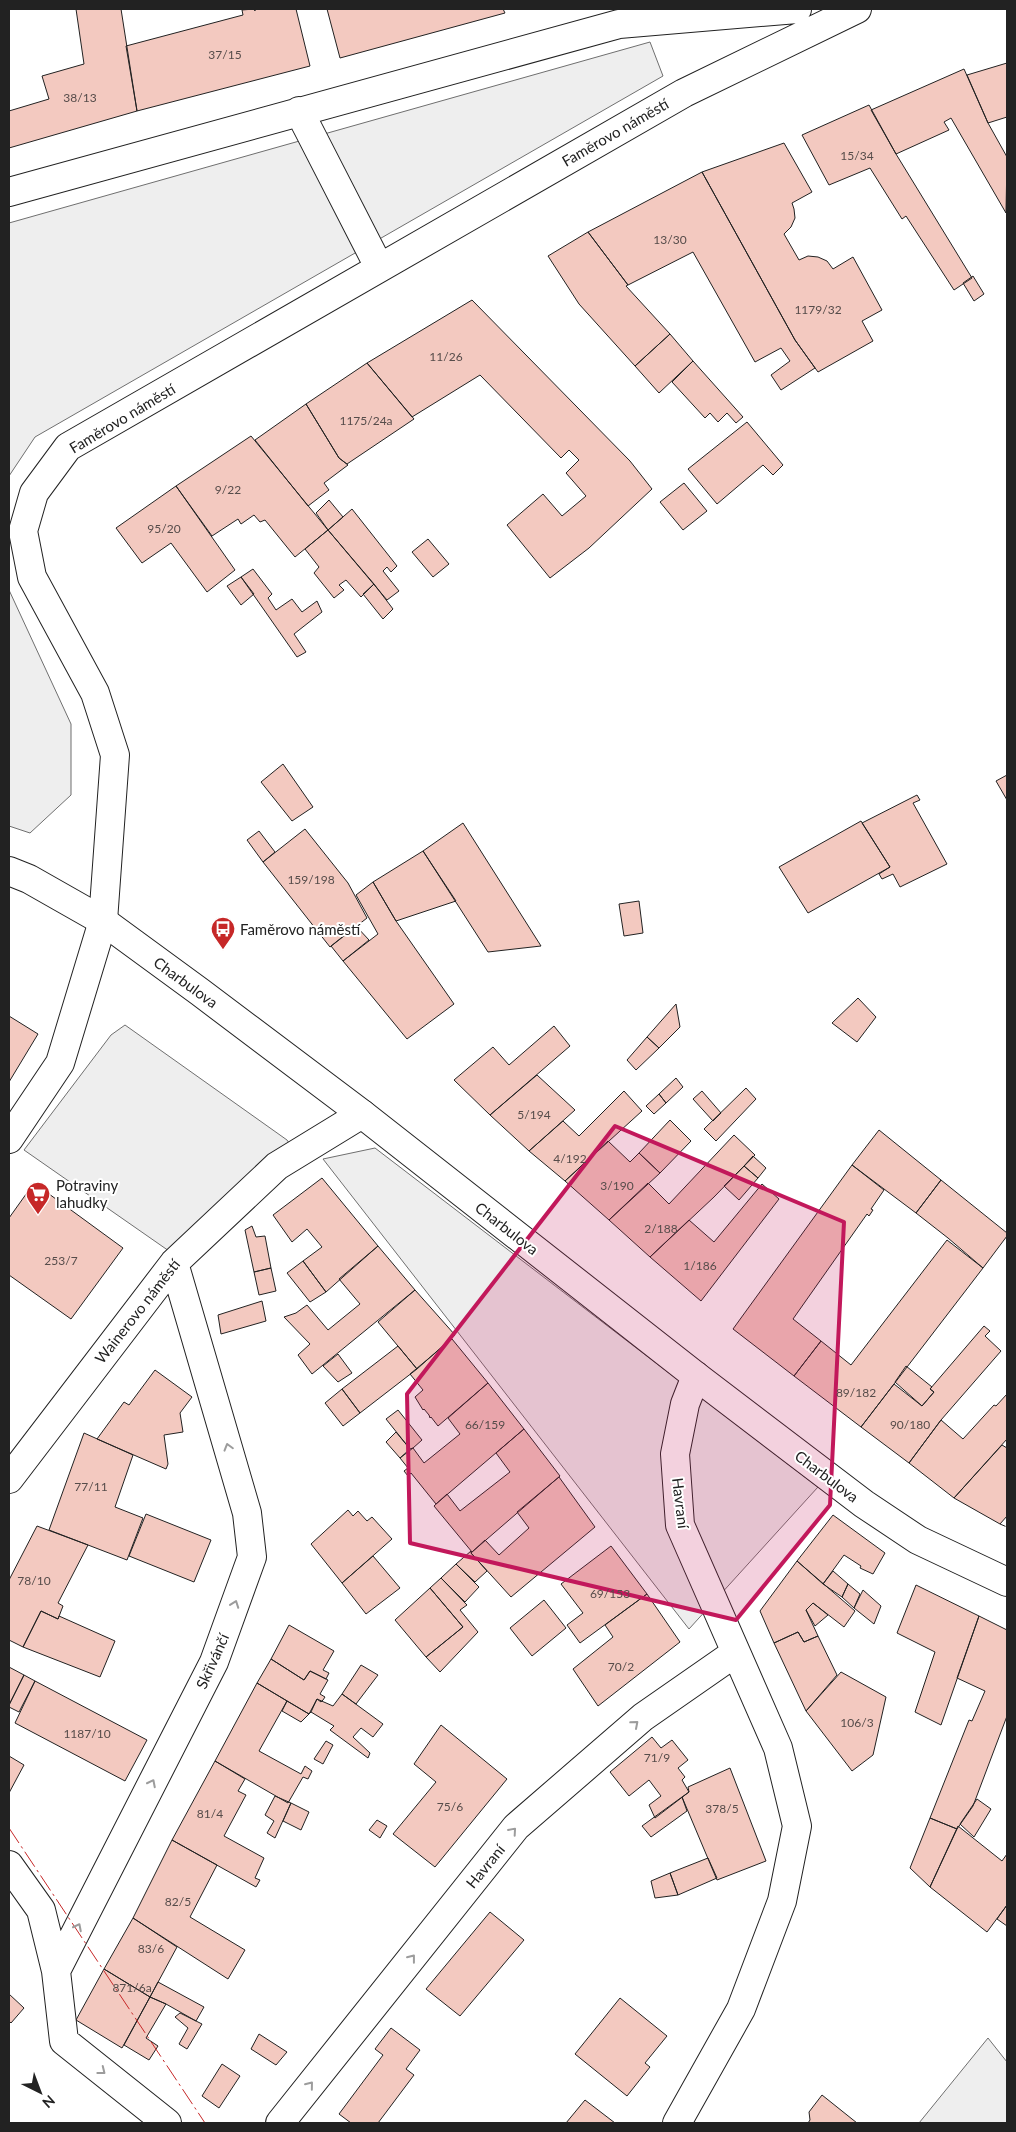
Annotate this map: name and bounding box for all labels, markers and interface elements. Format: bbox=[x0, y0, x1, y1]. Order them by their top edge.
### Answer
house number: 37/15 bbox=[208, 47, 242, 62]
house number: 38/13 bbox=[63, 90, 97, 105]
street label: Faměrovo náměstí bbox=[558, 94, 672, 170]
house number: 15/34 bbox=[840, 148, 874, 163]
house number: 13/30 bbox=[653, 232, 687, 247]
house number: 1179/32 bbox=[794, 302, 842, 317]
house number: 11/26 bbox=[429, 349, 463, 364]
street label: Faměrovo náměstí bbox=[66, 379, 179, 457]
house number: 1175/24a bbox=[339, 413, 393, 428]
house number: 9/22 bbox=[215, 482, 241, 497]
house number: 95/20 bbox=[147, 521, 181, 536]
house number: 159/198 bbox=[287, 872, 335, 887]
bus stop icon: Faměrovo náměstí bbox=[210, 916, 236, 950]
place label: Faměrovo náměstí bbox=[240, 920, 361, 938]
street label: Charbulova bbox=[150, 953, 222, 1011]
house number: 5/194 bbox=[517, 1107, 551, 1122]
house number: 4/192 bbox=[553, 1151, 587, 1166]
place label: Potraviny lahudky bbox=[56, 1176, 119, 1211]
house number: 3/190 bbox=[600, 1178, 634, 1193]
supermarket icon: Potraviny lahudky bbox=[25, 1181, 51, 1215]
street label: Charbulova bbox=[472, 1198, 542, 1258]
house number: 2/188 bbox=[644, 1221, 678, 1236]
house number: 253/7 bbox=[44, 1253, 78, 1268]
street label: Wainerovo náměstí bbox=[91, 1255, 184, 1367]
house number: 1/186 bbox=[683, 1258, 717, 1273]
house number: 89/182 bbox=[836, 1385, 876, 1400]
house number: 66/159 bbox=[465, 1417, 505, 1432]
house number: 90/180 bbox=[890, 1417, 930, 1432]
one-way arrow bbox=[223, 1444, 233, 1452]
street label: Charbulova bbox=[792, 1446, 862, 1506]
street label: Havraní bbox=[669, 1477, 693, 1531]
house number: 77/11 bbox=[74, 1479, 108, 1494]
house number: 78/10 bbox=[17, 1573, 51, 1588]
house number: 69/153 bbox=[590, 1586, 630, 1601]
one-way arrow bbox=[229, 1600, 239, 1609]
street label: Skřivánčí bbox=[192, 1629, 233, 1692]
house number: 70/2 bbox=[608, 1659, 634, 1674]
house number: 106/3 bbox=[840, 1715, 874, 1730]
one-way arrow bbox=[630, 1721, 639, 1730]
house number: 1187/10 bbox=[63, 1726, 111, 1741]
house number: 71/9 bbox=[644, 1750, 670, 1765]
one-way arrow bbox=[146, 1779, 156, 1788]
house number: 75/6 bbox=[437, 1799, 463, 1814]
house number: 378/5 bbox=[705, 1801, 739, 1816]
house number: 81/4 bbox=[197, 1806, 223, 1821]
one-way arrow bbox=[508, 1828, 517, 1837]
street label: Havraní bbox=[462, 1839, 509, 1891]
house number: 82/5 bbox=[165, 1894, 191, 1909]
one-way arrow bbox=[72, 1923, 82, 1932]
house number: 83/6 bbox=[138, 1941, 164, 1956]
one-way arrow bbox=[406, 1955, 414, 1964]
house number: 871/6a bbox=[112, 1980, 152, 1995]
one-way arrow bbox=[97, 2065, 106, 2074]
north arrow bbox=[15, 2067, 65, 2117]
one-way arrow bbox=[305, 2082, 313, 2091]
text: N bbox=[39, 2092, 59, 2112]

